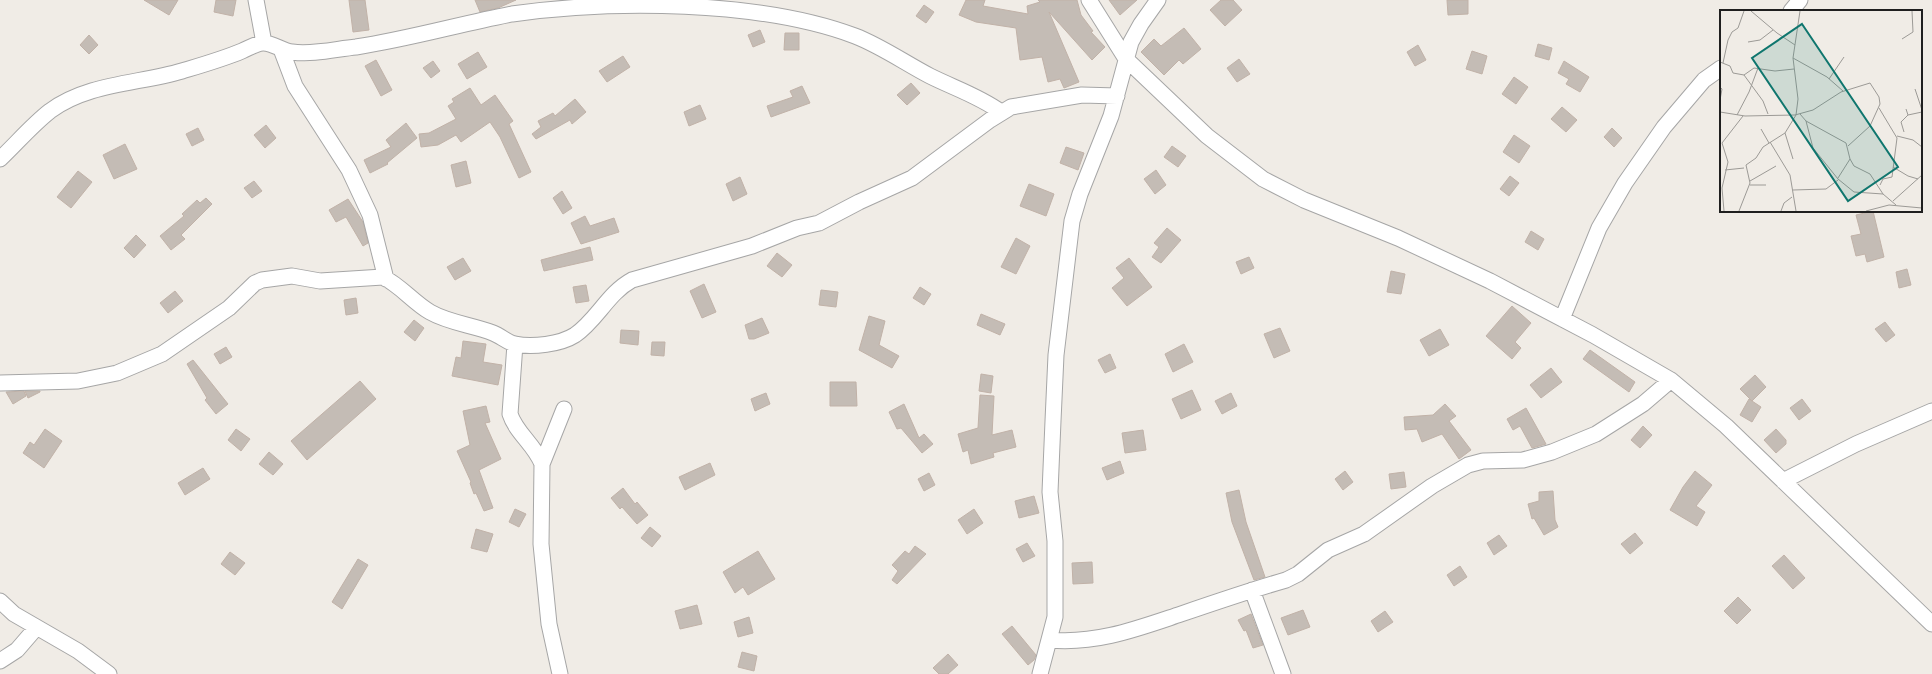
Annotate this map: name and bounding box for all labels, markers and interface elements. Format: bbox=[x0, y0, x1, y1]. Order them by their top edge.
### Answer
inset map bbox=[1720, 10, 1922, 212]

